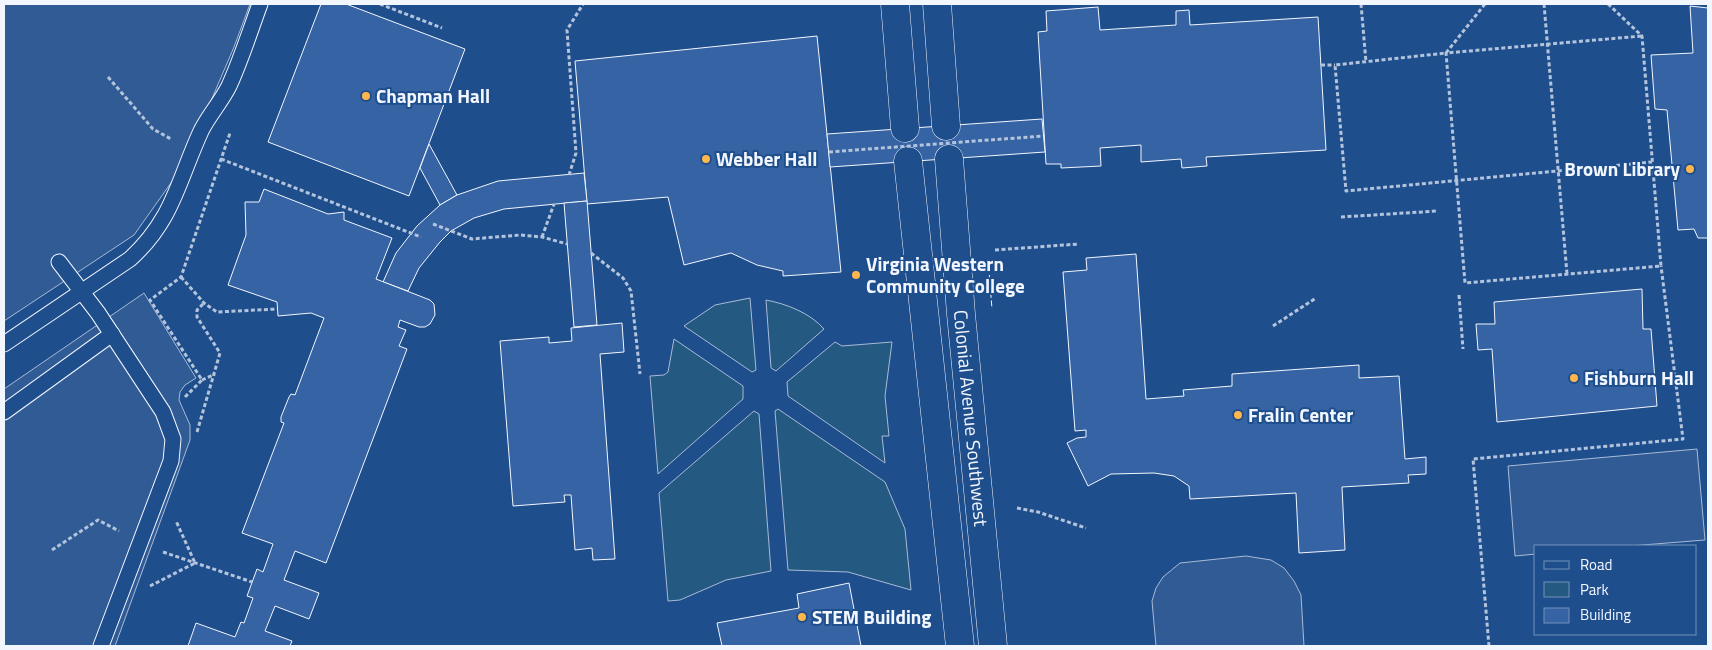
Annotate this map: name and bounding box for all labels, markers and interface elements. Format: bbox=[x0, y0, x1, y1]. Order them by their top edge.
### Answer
place label: Chapman Hall bbox=[376, 81, 490, 110]
marker: Chapman Hall bbox=[360, 90, 372, 102]
place label: Webber Hall bbox=[716, 144, 817, 173]
marker: Webber Hall bbox=[700, 153, 712, 165]
place label: Brown Library bbox=[1564, 154, 1680, 183]
marker: Brown Library bbox=[1684, 163, 1696, 175]
place label: Virginia Western Community College bbox=[866, 249, 1025, 300]
marker: Virginia Western Community College bbox=[850, 269, 862, 281]
street label: Colonial Avenue Southwest bbox=[947, 308, 996, 528]
place label: Fishburn Hall bbox=[1584, 363, 1694, 392]
marker: Fishburn Hall bbox=[1568, 372, 1580, 384]
place label: Fralin Center bbox=[1248, 400, 1353, 429]
marker: Fralin Center bbox=[1232, 409, 1244, 421]
legend bbox=[1534, 545, 1697, 635]
text: Road bbox=[1580, 553, 1612, 576]
text: Park bbox=[1580, 578, 1609, 601]
place label: STEM Building bbox=[812, 602, 931, 631]
text: Building bbox=[1580, 603, 1631, 626]
marker: STEM Building bbox=[796, 611, 808, 623]

